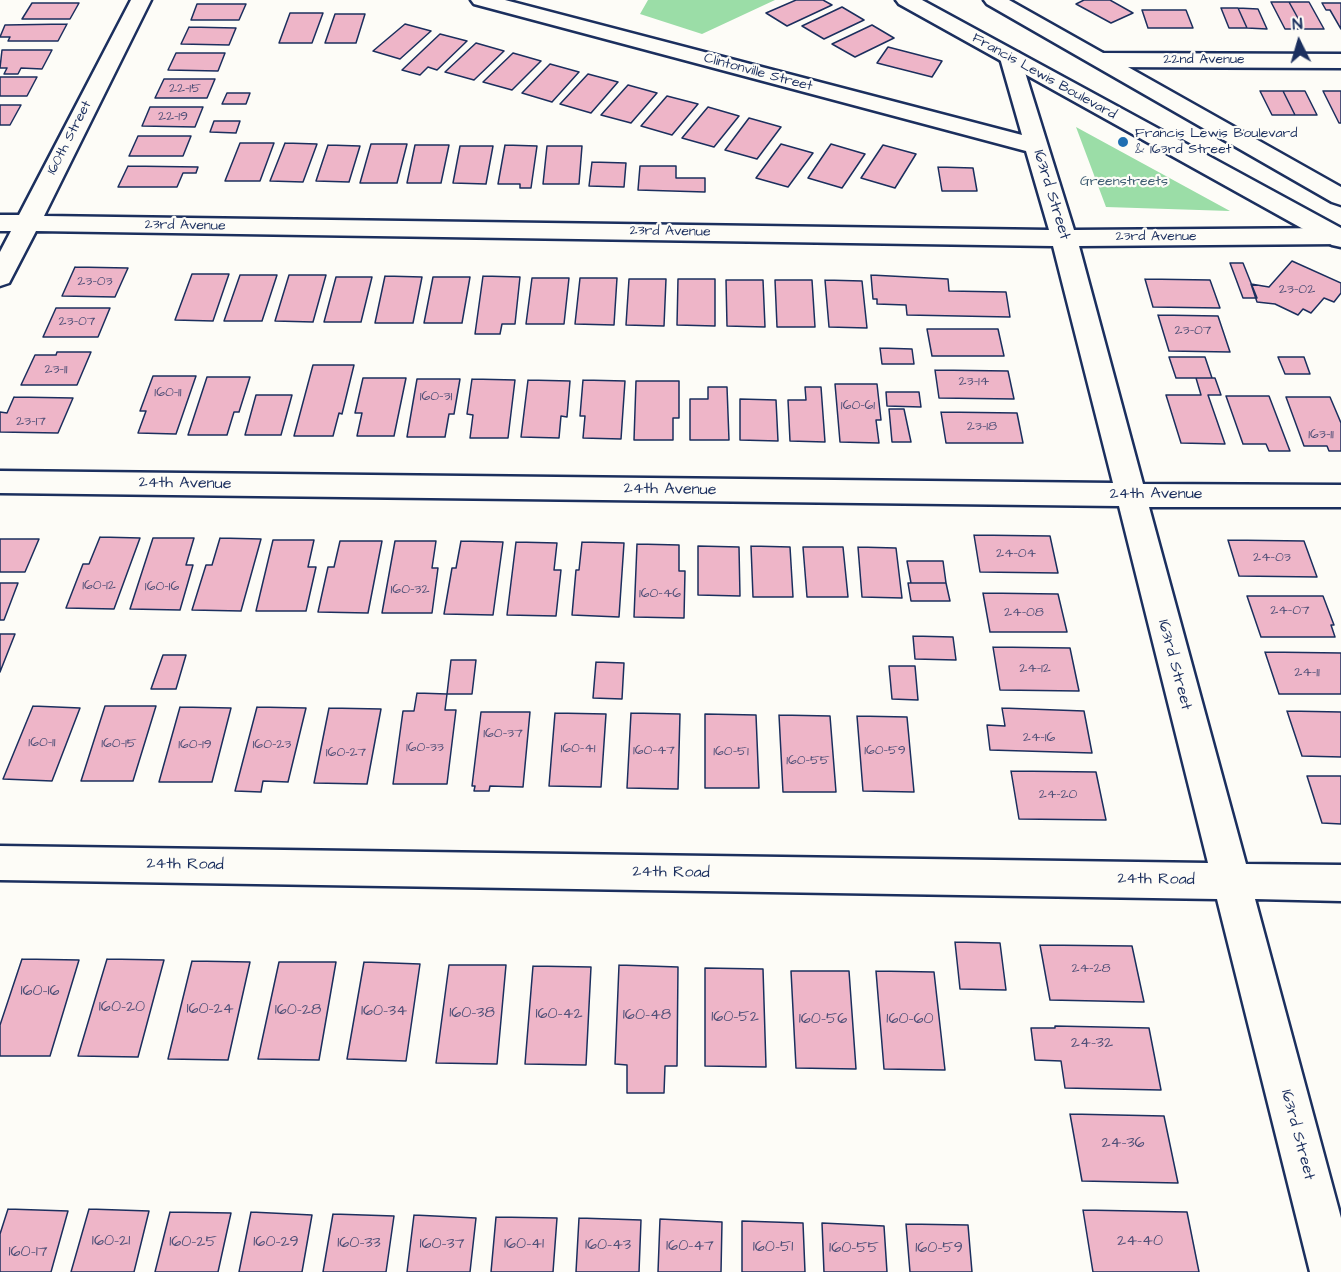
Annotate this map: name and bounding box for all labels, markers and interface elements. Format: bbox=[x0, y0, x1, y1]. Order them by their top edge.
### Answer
north arrow bbox=[1269, 12, 1329, 72]
text: N bbox=[1291, 13, 1303, 35]
street label: Francis Lewis Boulevard bbox=[969, 30, 1119, 124]
street label: Clintonville Street bbox=[702, 50, 814, 96]
street label: 22nd Avenue bbox=[1163, 52, 1245, 68]
house number: 22-15 bbox=[169, 81, 201, 97]
street label: 160th Street bbox=[44, 98, 96, 178]
house number: 22-19 bbox=[158, 109, 188, 125]
place label: Francis Lewis Boulevard & 163rd Street bbox=[1135, 126, 1297, 158]
marker: Francis Lewis Boulevard & 163rd Street bbox=[1116, 135, 1130, 149]
street label: 163rd Street bbox=[1028, 148, 1074, 242]
park label: Greenstreets bbox=[1080, 174, 1168, 190]
street label: 23rd Avenue bbox=[144, 217, 226, 235]
street label: 23rd Avenue bbox=[629, 223, 711, 241]
street label: 23rd Avenue bbox=[1115, 229, 1197, 245]
house number: 23-03 bbox=[77, 274, 113, 290]
house number: 23-02 bbox=[1279, 282, 1315, 298]
house number: 23-07 bbox=[59, 314, 95, 330]
house number: 23-07 bbox=[1175, 323, 1211, 339]
house number: 23-11 bbox=[44, 362, 68, 378]
house number: 23-14 bbox=[959, 374, 989, 390]
house number: 160-11 bbox=[154, 385, 182, 401]
house number: 160-31 bbox=[420, 389, 452, 405]
house number: 160-61 bbox=[841, 398, 875, 414]
house number: 23-17 bbox=[16, 414, 46, 430]
house number: 23-18 bbox=[967, 419, 997, 435]
house number: 163-11 bbox=[1308, 427, 1334, 443]
street label: 24th Avenue bbox=[138, 474, 232, 494]
street label: 24th Avenue bbox=[623, 480, 717, 500]
street label: 24th Avenue bbox=[1110, 485, 1202, 505]
house number: 24-04 bbox=[996, 546, 1036, 562]
house number: 24-03 bbox=[1253, 550, 1291, 566]
house number: 160-12 bbox=[82, 578, 116, 594]
house number: 160-16 bbox=[145, 579, 179, 595]
house number: 160-32 bbox=[391, 582, 429, 598]
house number: 160-46 bbox=[639, 586, 681, 602]
house number: 24-07 bbox=[1270, 603, 1310, 619]
house number: 24-08 bbox=[1004, 605, 1044, 621]
street label: 163rd Street bbox=[1153, 618, 1195, 712]
house number: 24-12 bbox=[1019, 661, 1051, 677]
house number: 24-11 bbox=[1294, 665, 1320, 681]
house number: 160-37 bbox=[483, 726, 523, 742]
house number: 24-16 bbox=[1023, 730, 1055, 746]
house number: 160-11 bbox=[28, 735, 56, 751]
house number: 160-15 bbox=[101, 736, 137, 752]
house number: 160-19 bbox=[178, 737, 212, 753]
house number: 160-23 bbox=[253, 737, 291, 753]
house number: 160-33 bbox=[406, 740, 444, 756]
house number: 160-41 bbox=[560, 741, 596, 757]
house number: 160-47 bbox=[633, 743, 675, 759]
house number: 160-59 bbox=[864, 743, 906, 759]
house number: 160-51 bbox=[713, 744, 749, 760]
house number: 160-27 bbox=[326, 745, 366, 761]
house number: 160-55 bbox=[786, 753, 830, 769]
house number: 24-20 bbox=[1039, 787, 1077, 803]
street label: 24th Road bbox=[146, 855, 224, 875]
street label: 24th Road bbox=[632, 863, 710, 883]
street label: 24th Road bbox=[1117, 870, 1195, 890]
house number: 24-28 bbox=[1072, 961, 1110, 977]
house number: 160-16 bbox=[20, 982, 60, 1002]
house number: 160-20 bbox=[99, 998, 145, 1018]
house number: 160-24 bbox=[186, 1000, 234, 1020]
house number: 160-28 bbox=[275, 1001, 321, 1021]
house number: 160-34 bbox=[361, 1002, 407, 1022]
house number: 160-38 bbox=[449, 1004, 495, 1024]
house number: 160-42 bbox=[535, 1005, 583, 1025]
house number: 160-48 bbox=[623, 1006, 671, 1026]
house number: 160-52 bbox=[711, 1008, 759, 1028]
house number: 160-56 bbox=[799, 1010, 847, 1030]
house number: 160-60 bbox=[886, 1010, 934, 1030]
house number: 24-32 bbox=[1071, 1034, 1113, 1054]
street label: 163rd Street bbox=[1276, 1088, 1318, 1182]
house number: 24-36 bbox=[1101, 1134, 1145, 1154]
house number: 160-21 bbox=[92, 1232, 130, 1252]
house number: 24-40 bbox=[1117, 1232, 1163, 1252]
house number: 160-25 bbox=[169, 1233, 217, 1253]
house number: 160-29 bbox=[253, 1233, 299, 1253]
house number: 160-33 bbox=[337, 1234, 381, 1254]
house number: 160-37 bbox=[419, 1235, 465, 1255]
house number: 160-41 bbox=[504, 1235, 544, 1255]
house number: 160-43 bbox=[585, 1236, 631, 1256]
house number: 160-47 bbox=[666, 1237, 714, 1257]
house number: 160-51 bbox=[753, 1238, 793, 1258]
house number: 160-55 bbox=[829, 1239, 879, 1259]
house number: 160-59 bbox=[915, 1239, 963, 1259]
house number: 160-17 bbox=[8, 1243, 48, 1263]

